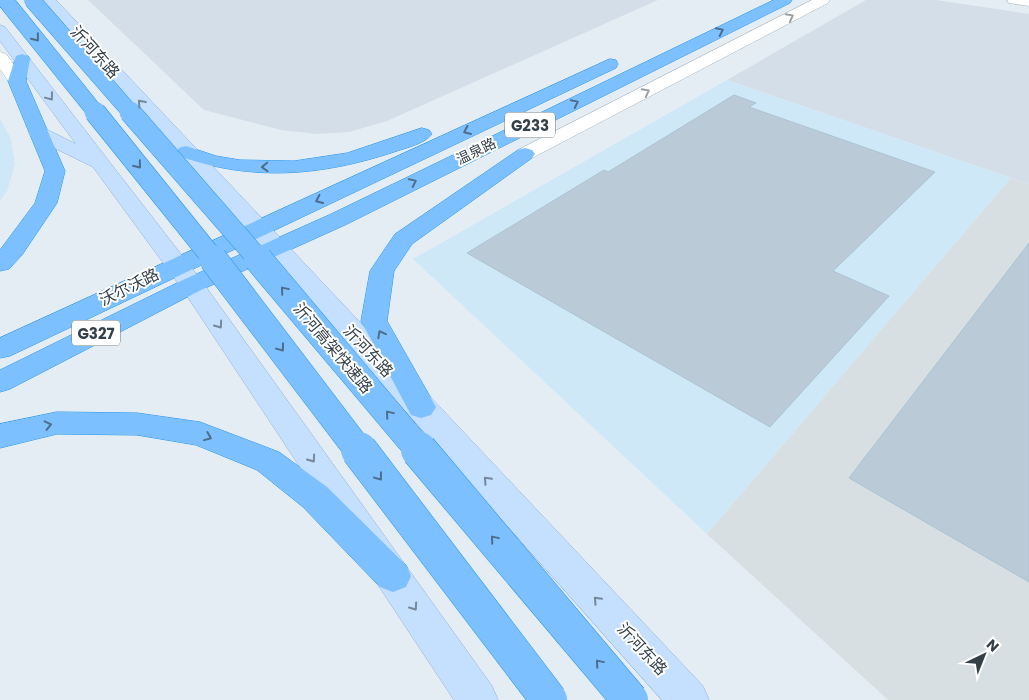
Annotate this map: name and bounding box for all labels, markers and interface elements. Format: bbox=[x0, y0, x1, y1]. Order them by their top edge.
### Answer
one-way arrow bbox=[785, 13, 794, 23]
street label: 沂河东路 bbox=[65, 21, 125, 83]
one-way arrow bbox=[715, 27, 724, 37]
one-way arrow bbox=[30, 32, 38, 41]
one-way arrow bbox=[641, 88, 650, 98]
one-way arrow bbox=[44, 91, 53, 101]
one-way arrow bbox=[138, 99, 147, 108]
one-way arrow bbox=[569, 99, 578, 109]
road number: G233 bbox=[505, 112, 555, 138]
one-way arrow bbox=[463, 125, 472, 136]
street label: 温泉路 bbox=[453, 133, 499, 169]
one-way arrow bbox=[132, 159, 140, 168]
one-way arrow bbox=[261, 162, 269, 173]
one-way arrow bbox=[408, 178, 417, 188]
one-way arrow bbox=[315, 194, 324, 204]
street label: 沃尔沃路 bbox=[95, 263, 163, 311]
one-way arrow bbox=[281, 287, 290, 296]
street label: 沂河高架快速路 bbox=[288, 298, 378, 398]
road number: G327 bbox=[72, 320, 120, 346]
one-way arrow bbox=[213, 320, 223, 329]
street label: 沂河东路 bbox=[338, 320, 398, 382]
one-way arrow bbox=[377, 330, 387, 339]
one-way arrow bbox=[275, 342, 283, 351]
one-way arrow bbox=[386, 411, 395, 420]
one-way arrow bbox=[43, 420, 52, 431]
one-way arrow bbox=[203, 431, 212, 441]
one-way arrow bbox=[306, 453, 315, 463]
one-way arrow bbox=[374, 471, 382, 480]
one-way arrow bbox=[484, 477, 493, 486]
one-way arrow bbox=[491, 535, 500, 544]
one-way arrow bbox=[594, 596, 603, 605]
one-way arrow bbox=[408, 601, 417, 611]
street label: 沂河东路 bbox=[612, 618, 672, 680]
north arrow bbox=[959, 630, 1009, 680]
text: N bbox=[982, 635, 1004, 656]
one-way arrow bbox=[595, 659, 604, 668]

